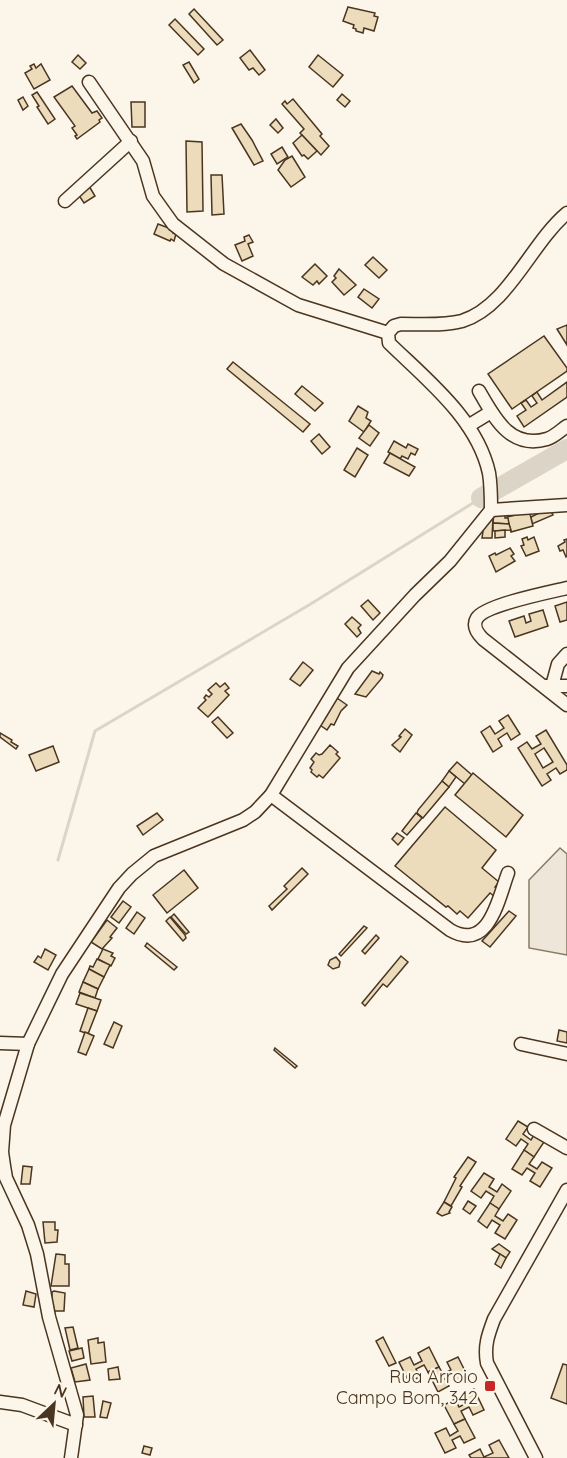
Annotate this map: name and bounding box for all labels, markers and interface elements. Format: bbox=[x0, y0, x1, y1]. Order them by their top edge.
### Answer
place label: Rua Arroio Campo Bom, 342 bbox=[336, 1365, 478, 1409]
north arrow bbox=[24, 1374, 84, 1434]
text: N bbox=[51, 1379, 70, 1402]
marker: Rua Arroio Campo Bom, 342 bbox=[483, 1379, 497, 1393]

